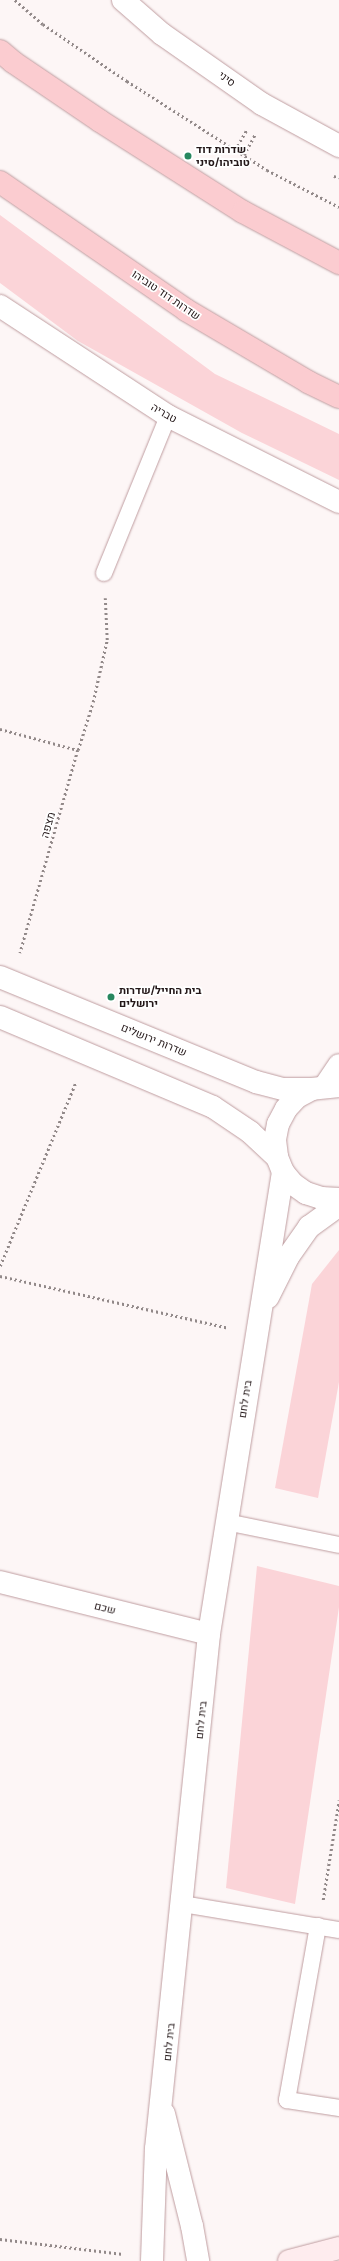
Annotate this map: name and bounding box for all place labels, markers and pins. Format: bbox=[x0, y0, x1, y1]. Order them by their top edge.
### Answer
place label: שדרות דוד טוביהו/סיני bbox=[196, 143, 250, 169]
marker: שדרות דוד טוביהו/סיני bbox=[183, 151, 193, 161]
place label: בית החייל/שדרות ירושלים bbox=[119, 984, 202, 1010]
marker: בית החייל/שדרות ירושלים bbox=[106, 992, 116, 1002]

